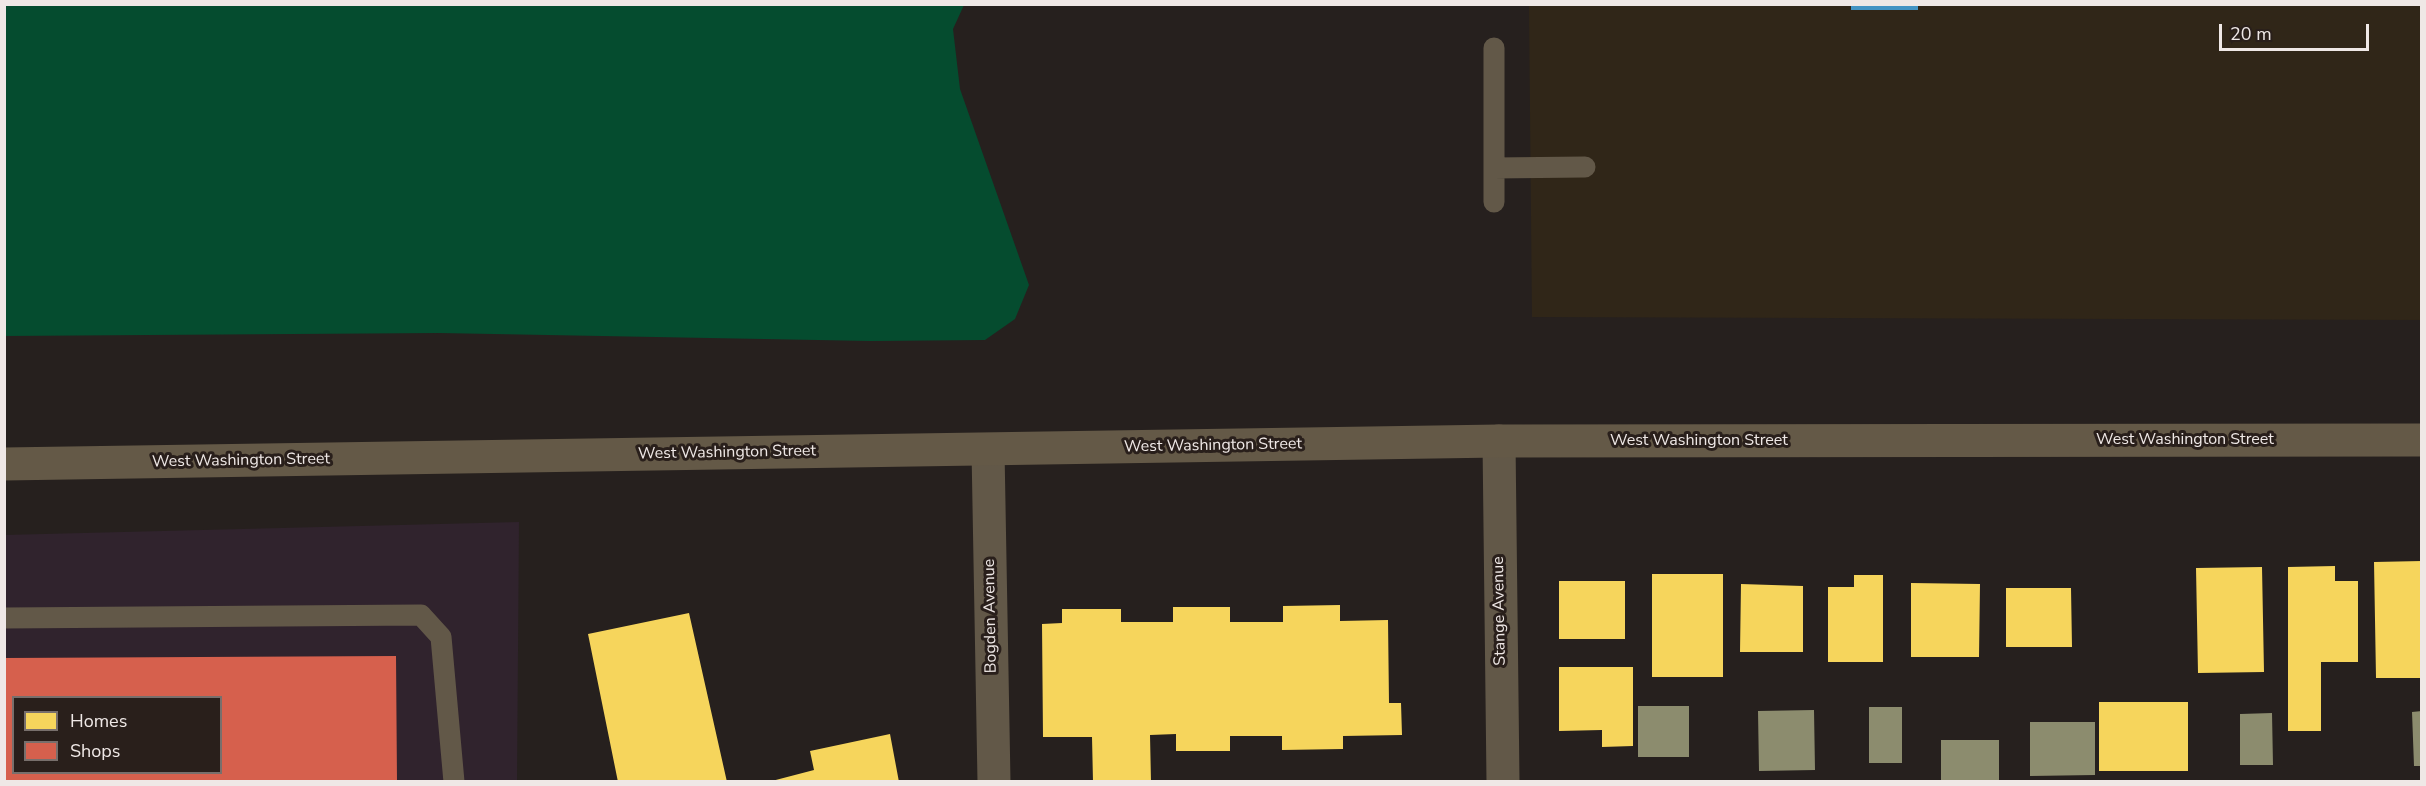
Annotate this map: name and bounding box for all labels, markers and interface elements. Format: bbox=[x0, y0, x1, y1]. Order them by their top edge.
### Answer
scale bar bbox=[2222, 12, 2372, 50]
text: 20 m bbox=[2230, 22, 2272, 46]
street label: West Washington Street bbox=[2096, 430, 2274, 450]
street label: West Washington Street bbox=[1610, 431, 1788, 451]
street label: West Washington Street bbox=[1124, 435, 1302, 457]
street label: West Washington Street bbox=[638, 442, 816, 464]
street label: West Washington Street bbox=[152, 450, 330, 472]
street label: Stange Avenue bbox=[1489, 556, 1511, 666]
street label: Bogden Avenue bbox=[980, 559, 1002, 673]
legend bbox=[12, 696, 222, 774]
text: Homes bbox=[70, 709, 127, 733]
text: Shops bbox=[70, 739, 120, 763]

